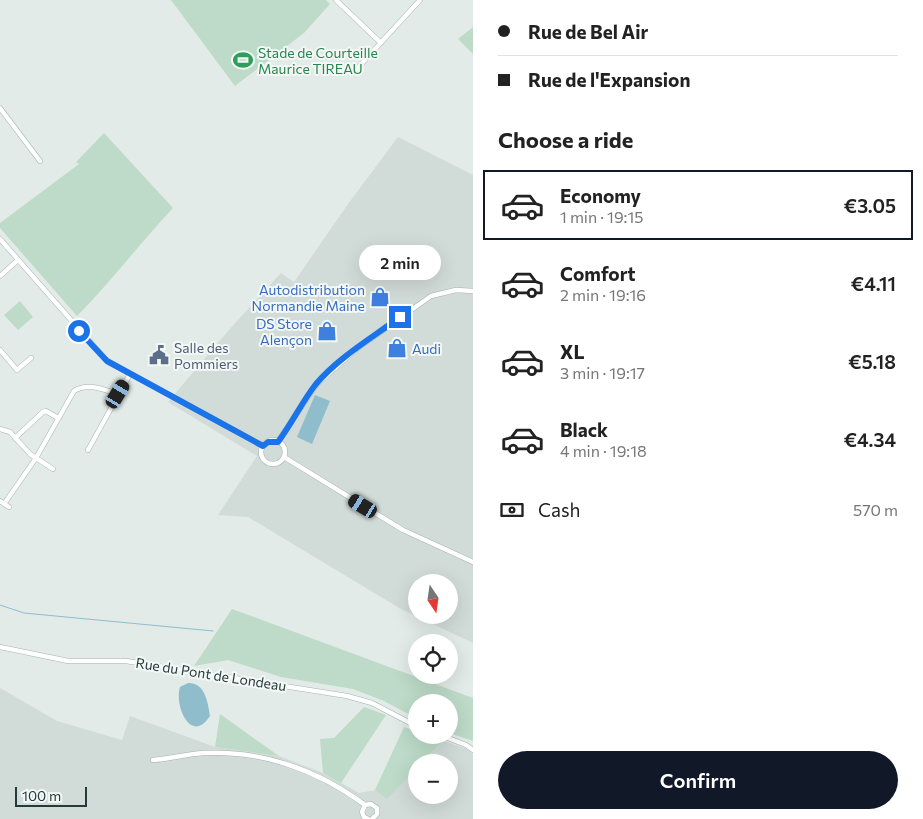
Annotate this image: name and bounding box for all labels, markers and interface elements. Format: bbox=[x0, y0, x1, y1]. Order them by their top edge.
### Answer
text: Rue de Bel Air bbox=[528, 20, 648, 43]
place label: Stade de Courteille Maurice TIREAU bbox=[258, 44, 378, 77]
sports icon: Stade de Courteille Maurice TIREAU bbox=[232, 49, 254, 71]
text: Rue de l'Expansion bbox=[528, 68, 690, 91]
text: Choose a ride bbox=[498, 126, 633, 153]
icon: car bbox=[500, 183, 545, 228]
text: Economy bbox=[560, 184, 641, 207]
text: €3.05 bbox=[844, 194, 896, 217]
text: 1 min · 19:15 bbox=[560, 207, 643, 226]
callout: 2 min bbox=[359, 244, 441, 280]
text: 2 min bbox=[380, 253, 420, 272]
icon: car bbox=[500, 261, 545, 306]
text: Comfort bbox=[560, 262, 636, 285]
text: €4.11 bbox=[851, 272, 896, 295]
place label: Autodistribution Normandie Maine bbox=[252, 281, 365, 314]
text: 2 min · 19:16 bbox=[560, 285, 646, 304]
shop icon: Autodistribution Normandie Maine bbox=[369, 286, 391, 308]
route end bbox=[389, 306, 411, 328]
place label: DS Store Alençon bbox=[256, 315, 312, 348]
route start bbox=[68, 320, 90, 342]
shop icon: DS Store Alençon bbox=[316, 320, 338, 342]
shop icon: Audi bbox=[386, 337, 408, 359]
place label: Salle des Pommiers bbox=[174, 339, 238, 372]
icon: car bbox=[500, 339, 545, 384]
place label: Audi bbox=[412, 340, 441, 357]
text: XL bbox=[560, 340, 585, 363]
public building icon: Salle des Pommiers bbox=[148, 344, 170, 366]
text: €5.18 bbox=[848, 350, 896, 373]
text: 3 min · 19:17 bbox=[560, 363, 645, 382]
car bbox=[103, 377, 132, 411]
icon: car bbox=[500, 417, 545, 462]
text: Black bbox=[560, 418, 608, 441]
text: €4.34 bbox=[844, 428, 896, 451]
text: 4 min · 19:18 bbox=[560, 441, 647, 460]
car bbox=[346, 492, 379, 520]
icon: cash bbox=[498, 496, 526, 524]
text: Cash bbox=[538, 498, 580, 521]
text: 570 m bbox=[853, 500, 898, 519]
north arrow bbox=[408, 574, 458, 624]
map controls bbox=[408, 574, 458, 804]
button: locate bbox=[408, 634, 458, 684]
street label: Rue du Pont de Londeau bbox=[134, 654, 288, 694]
button: + bbox=[408, 694, 458, 744]
button: Confirm bbox=[498, 751, 898, 809]
button: − bbox=[408, 754, 458, 804]
scale bar bbox=[15, 784, 88, 807]
text: 100 m bbox=[22, 787, 61, 804]

